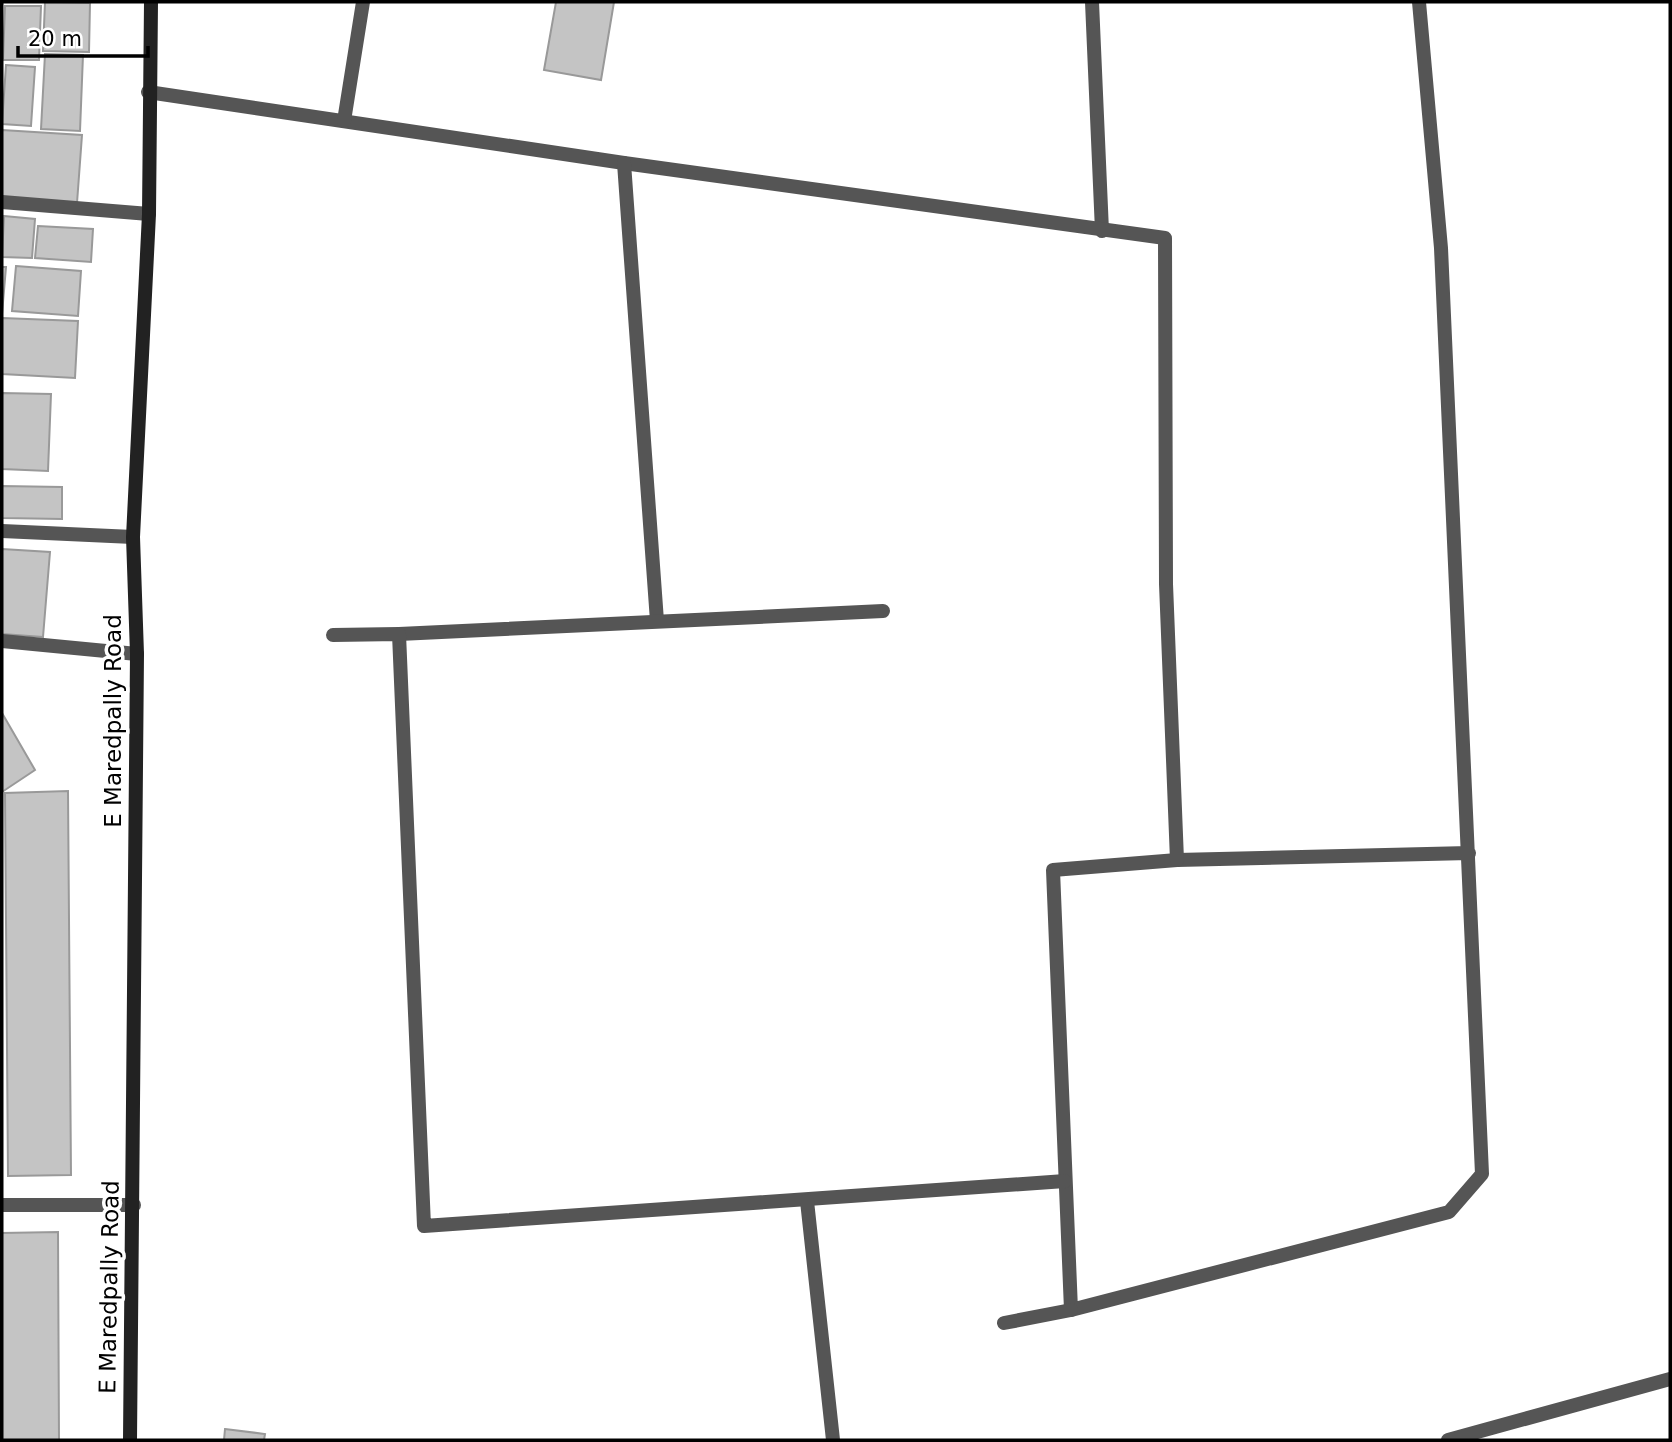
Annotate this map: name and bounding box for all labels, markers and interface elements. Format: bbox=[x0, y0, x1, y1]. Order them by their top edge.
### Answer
scale bar bbox=[18, 14, 147, 58]
text: 20 m bbox=[28, 27, 82, 51]
street label: E Maredpally Road bbox=[100, 614, 126, 828]
street label: E Maredpally Road bbox=[94, 1180, 124, 1394]

